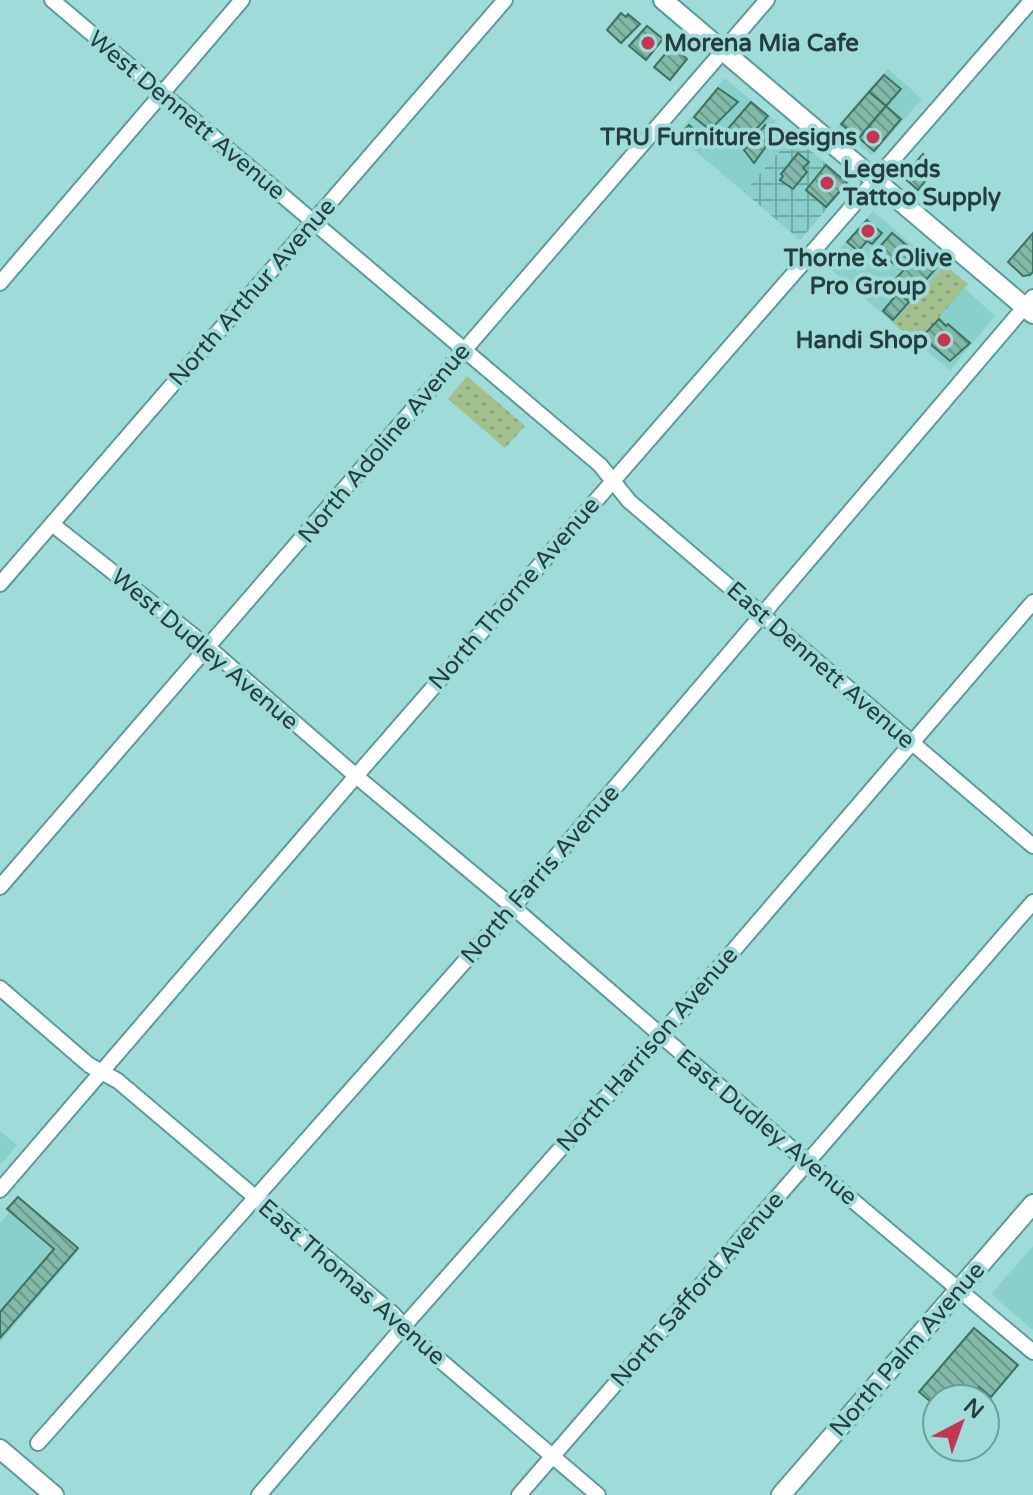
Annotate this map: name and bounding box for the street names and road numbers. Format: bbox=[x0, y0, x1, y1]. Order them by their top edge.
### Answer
street label: West Dennett Avenue bbox=[82, 25, 291, 206]
street label: North Arthur Avenue bbox=[163, 193, 342, 392]
street label: North Adoline Avenue bbox=[292, 337, 477, 549]
street label: North Thorne Avenue bbox=[423, 491, 606, 696]
street label: West Dudley Avenue bbox=[105, 563, 304, 736]
street label: East Dennett Avenue bbox=[721, 576, 921, 755]
street label: North Farris Avenue bbox=[455, 779, 626, 970]
street label: North Harrison Avenue bbox=[551, 941, 744, 1158]
street label: East Dudley Avenue bbox=[670, 1043, 863, 1212]
street label: North Safford Avenue bbox=[605, 1186, 790, 1393]
street label: East Thomas Avenue bbox=[252, 1193, 451, 1371]
street label: North Palm Avenue bbox=[823, 1256, 991, 1442]

